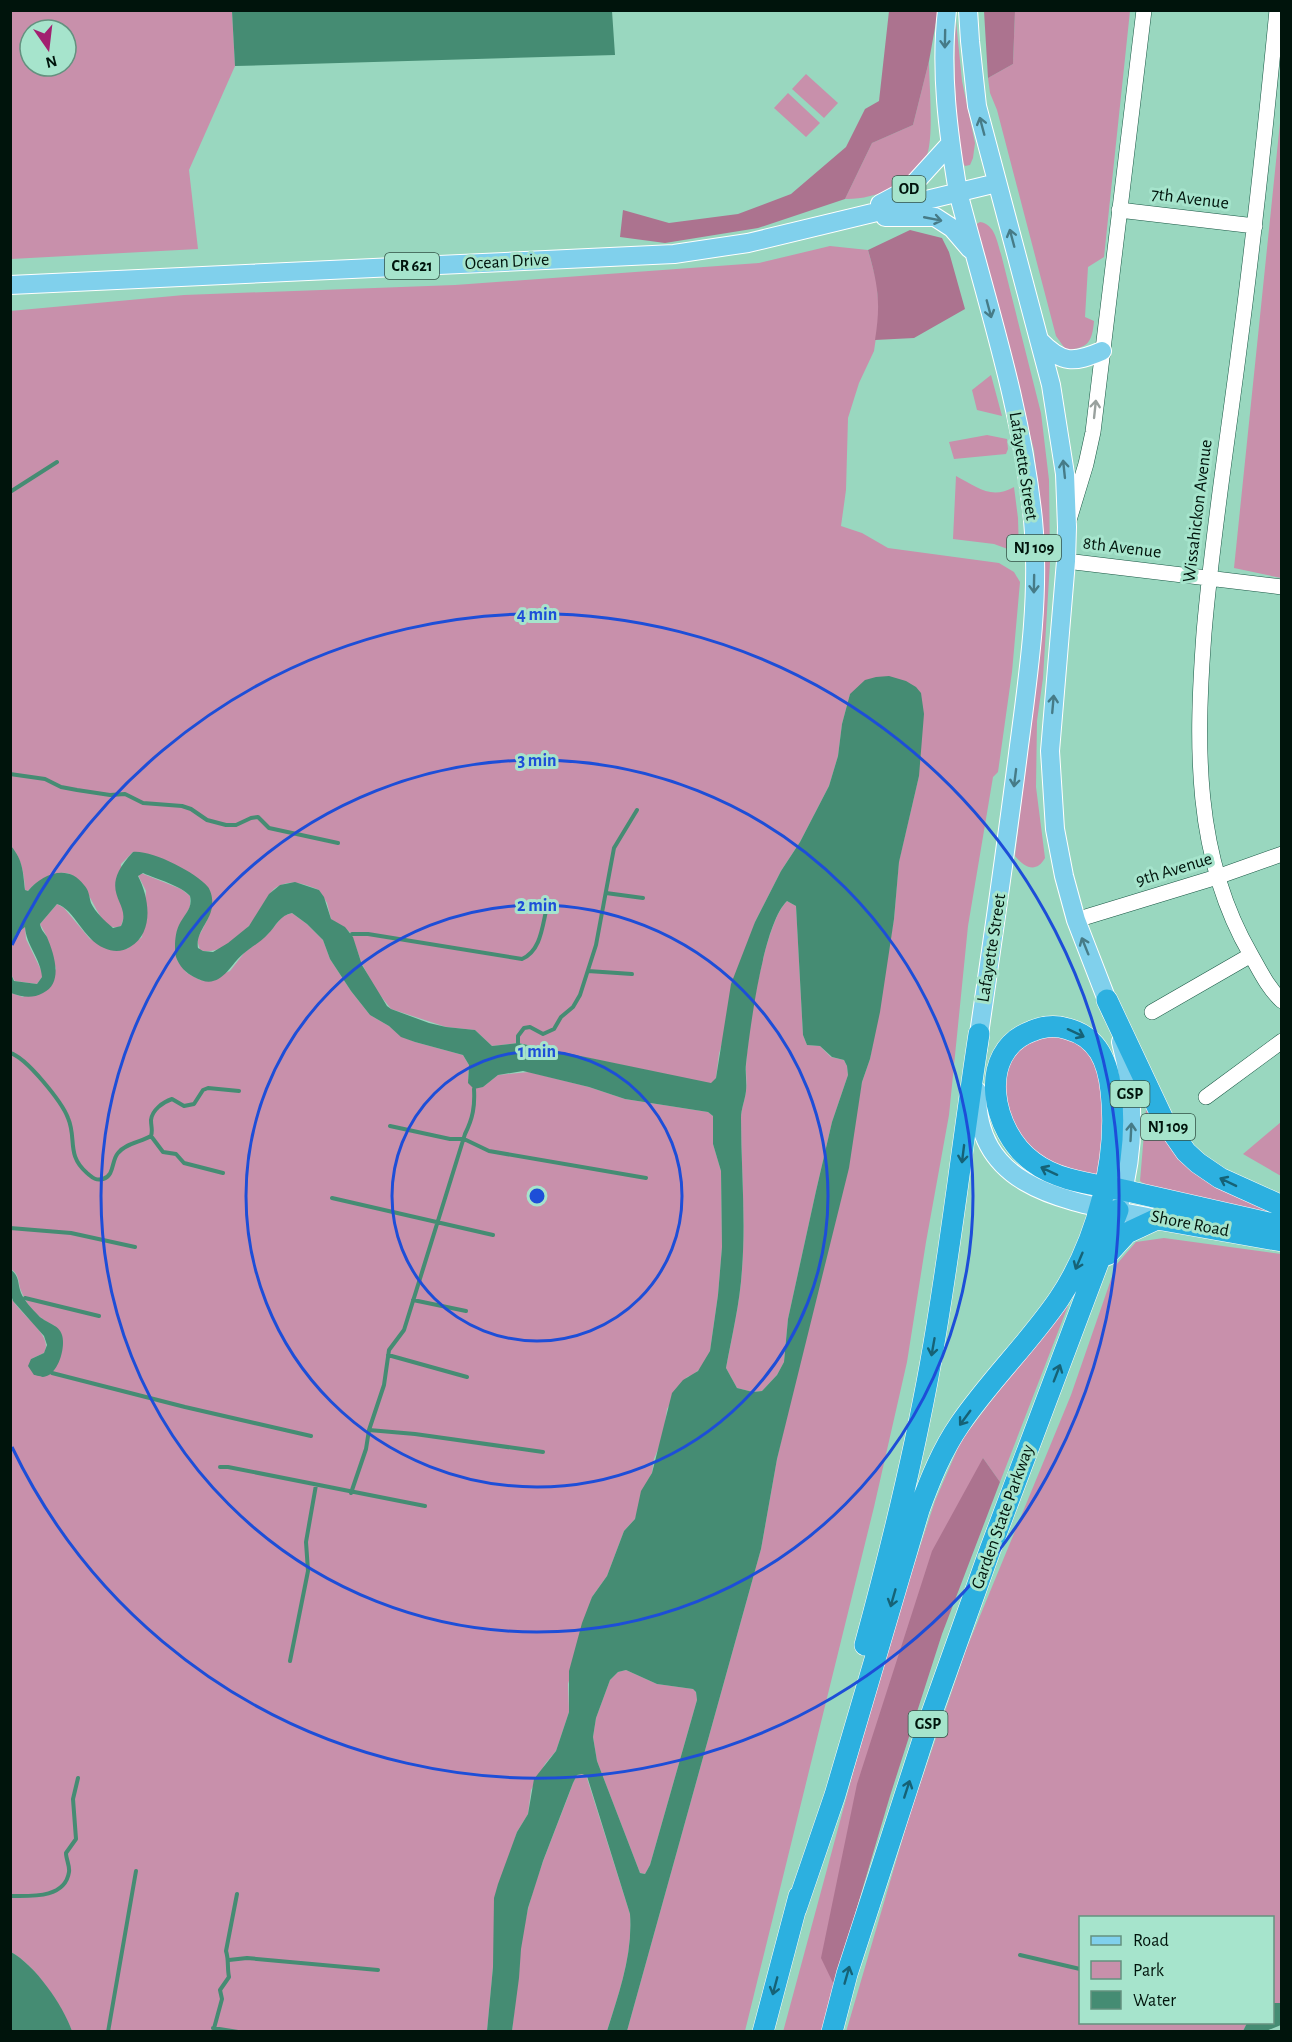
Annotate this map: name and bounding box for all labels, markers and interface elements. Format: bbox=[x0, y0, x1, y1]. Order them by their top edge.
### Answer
north arrow bbox=[18, 18, 78, 78]
one-way arrow bbox=[939, 28, 951, 48]
text: N bbox=[44, 52, 59, 71]
one-way arrow bbox=[976, 117, 987, 136]
road number: OD bbox=[892, 176, 926, 202]
street label: 7th Avenue bbox=[1150, 185, 1230, 213]
one-way arrow bbox=[923, 214, 942, 225]
one-way arrow bbox=[1006, 229, 1017, 248]
street label: Ocean Drive bbox=[464, 251, 550, 273]
road number: CR 621 bbox=[385, 253, 439, 279]
one-way arrow bbox=[984, 300, 995, 319]
one-way arrow bbox=[1090, 400, 1101, 420]
street label: Lafayette Street bbox=[1006, 410, 1041, 522]
street label: Wissahickon Avenue bbox=[1180, 438, 1216, 584]
one-way arrow bbox=[1058, 459, 1069, 479]
street label: 8th Avenue bbox=[1082, 534, 1162, 562]
road number: NJ 109 bbox=[1007, 535, 1061, 561]
one-way arrow bbox=[1028, 573, 1040, 593]
text: 4 min bbox=[517, 606, 557, 624]
one-way arrow bbox=[1048, 694, 1059, 714]
text: 3 min bbox=[517, 752, 557, 770]
one-way arrow bbox=[1009, 767, 1020, 787]
street label: 9th Avenue bbox=[1134, 850, 1214, 890]
street label: Lafayette Street bbox=[975, 892, 1010, 1004]
text: 2 min bbox=[517, 897, 557, 915]
one-way arrow bbox=[1079, 937, 1090, 955]
one-way arrow bbox=[1067, 1027, 1085, 1039]
text: 1 min bbox=[518, 1043, 556, 1061]
road number: GSP bbox=[1110, 1081, 1150, 1107]
road number: NJ 109 bbox=[1141, 1114, 1195, 1140]
one-way arrow bbox=[1126, 1123, 1137, 1143]
one-way arrow bbox=[957, 1144, 968, 1163]
one-way arrow bbox=[1040, 1164, 1058, 1176]
one-way arrow bbox=[1220, 1175, 1238, 1187]
centre of rings bbox=[527, 1186, 547, 1206]
street label: Shore Road bbox=[1149, 1208, 1231, 1240]
one-way arrow bbox=[1073, 1251, 1084, 1269]
one-way arrow bbox=[928, 1336, 939, 1356]
one-way arrow bbox=[1052, 1364, 1063, 1382]
one-way arrow bbox=[958, 1409, 971, 1425]
street label: Garden State Parkway bbox=[968, 1442, 1038, 1592]
one-way arrow bbox=[887, 1588, 898, 1607]
road number: GSP bbox=[908, 1711, 948, 1737]
one-way arrow bbox=[902, 1780, 913, 1799]
legend bbox=[1079, 1916, 1274, 2024]
text: Road bbox=[1133, 1932, 1169, 1950]
text: Park bbox=[1133, 1962, 1165, 1980]
one-way arrow bbox=[842, 1966, 853, 1985]
one-way arrow bbox=[769, 1976, 781, 1995]
text: Water bbox=[1133, 1992, 1176, 2010]

